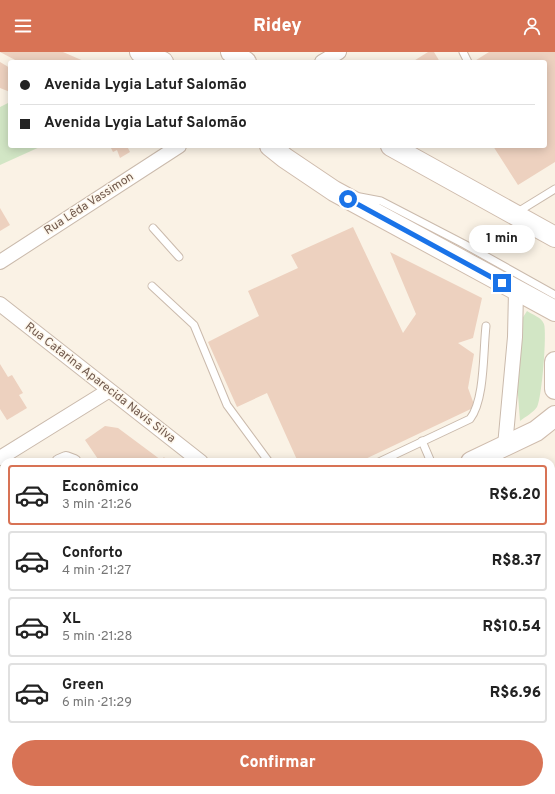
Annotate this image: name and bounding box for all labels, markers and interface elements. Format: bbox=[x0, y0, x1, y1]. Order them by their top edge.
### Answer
icon: menu bbox=[12, 15, 34, 37]
text: Ridey bbox=[253, 15, 302, 38]
icon: person bbox=[521, 15, 543, 37]
text: Avenida Lygia Latuf Salomão bbox=[44, 76, 247, 95]
text: Avenida Lygia Latuf Salomão bbox=[44, 114, 247, 133]
street label: Rua Lêda Vassimon bbox=[41, 169, 137, 239]
route start bbox=[339, 190, 357, 208]
callout: 1 min bbox=[469, 225, 535, 253]
text: 1 min bbox=[486, 231, 518, 247]
route end bbox=[493, 274, 511, 292]
street label: Rua Catarina Aparecida Navis Silva bbox=[21, 319, 179, 447]
icon: car bbox=[14, 477, 50, 513]
text: Econômico bbox=[62, 478, 139, 497]
text: R$6.20 bbox=[489, 486, 541, 505]
text: 3 min · 21:26 bbox=[62, 497, 132, 513]
icon: car bbox=[14, 543, 50, 579]
text: Conforto bbox=[62, 544, 123, 563]
text: R$8.37 bbox=[492, 552, 541, 571]
text: 4 min · 21:27 bbox=[62, 563, 131, 579]
icon: car bbox=[14, 609, 50, 645]
text: XL bbox=[62, 610, 80, 629]
text: R$10.54 bbox=[482, 618, 541, 637]
text: 5 min · 21:28 bbox=[62, 629, 133, 645]
icon: car bbox=[14, 675, 50, 711]
text: Green bbox=[62, 676, 104, 695]
text: R$6.96 bbox=[490, 684, 541, 703]
text: 6 min · 21:29 bbox=[62, 695, 132, 711]
button: Confirmar bbox=[12, 740, 543, 786]

